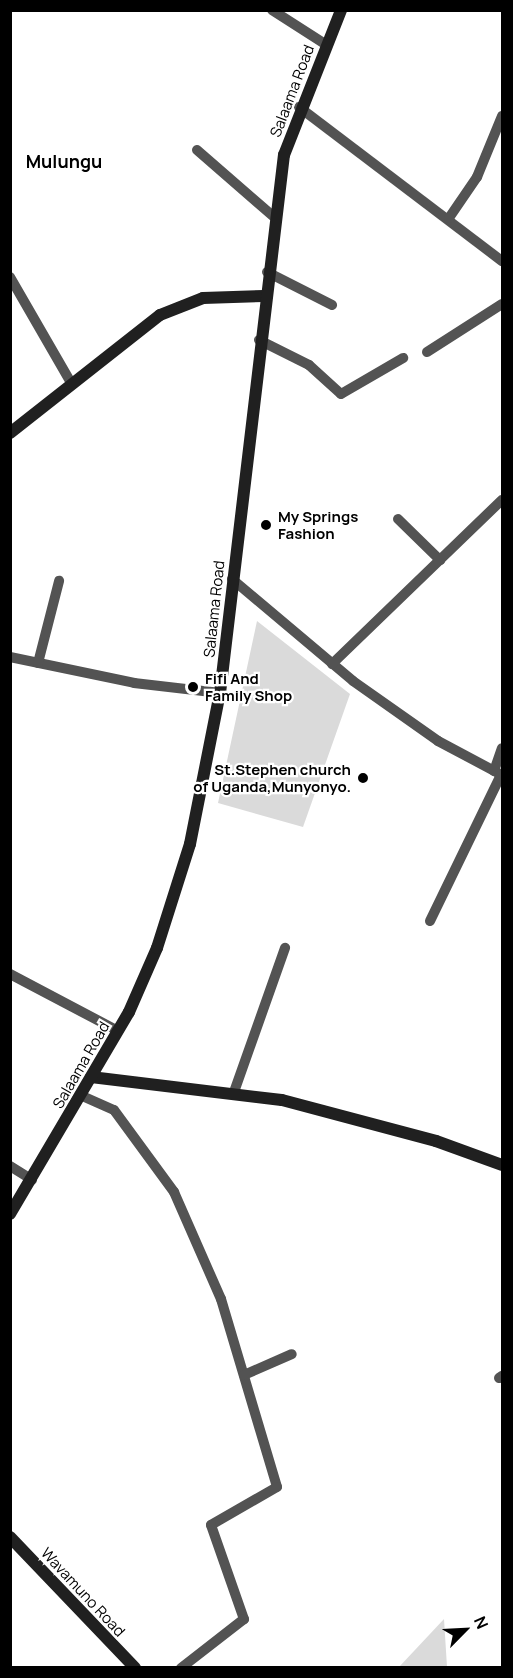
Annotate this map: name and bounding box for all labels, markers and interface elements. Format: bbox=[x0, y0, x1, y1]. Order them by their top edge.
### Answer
street label: Salaama Road bbox=[266, 42, 318, 140]
district label: Mulungu bbox=[26, 150, 102, 172]
place label: My Springs Fashion bbox=[278, 507, 358, 542]
marker: My Springs Fashion bbox=[259, 518, 273, 532]
street label: Salaama Road bbox=[200, 560, 228, 658]
place label: Fifi And Family Shop bbox=[205, 669, 292, 704]
marker: Fifi And Family Shop bbox=[186, 680, 200, 694]
place label: St.Stephen church of Uganda,Munyonyo. bbox=[193, 760, 351, 795]
marker: St.Stephen church of Uganda,Munyonyo. bbox=[356, 771, 370, 785]
street label: Salaama Road bbox=[49, 1018, 113, 1112]
street label: Wavamuno Road bbox=[37, 1544, 129, 1640]
north arrow bbox=[435, 1600, 495, 1660]
text: N bbox=[469, 1613, 494, 1632]

